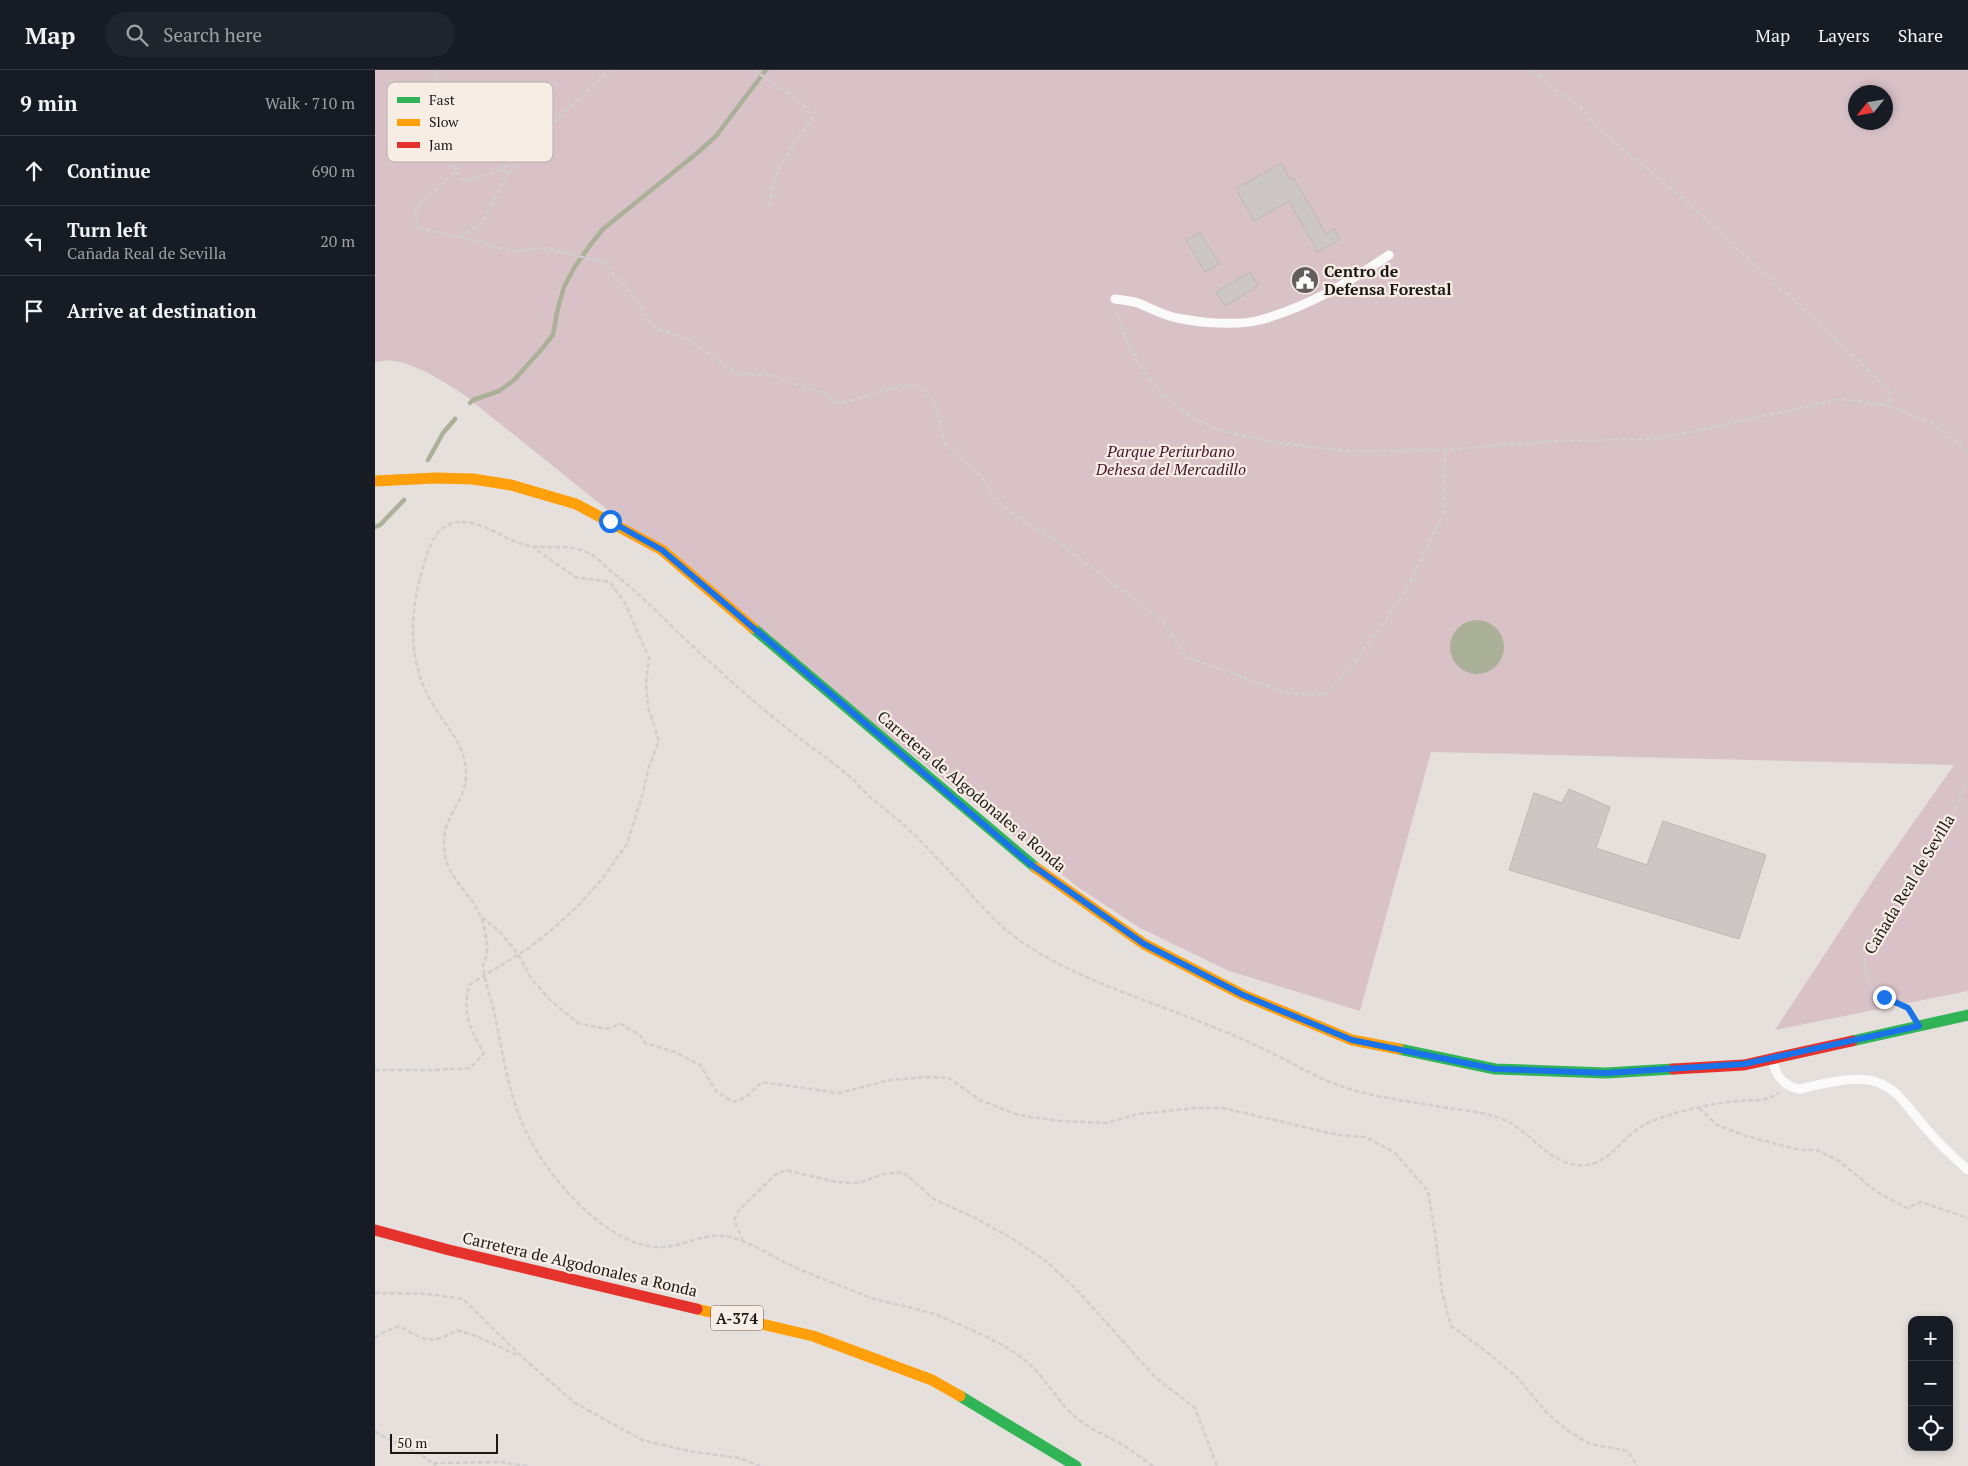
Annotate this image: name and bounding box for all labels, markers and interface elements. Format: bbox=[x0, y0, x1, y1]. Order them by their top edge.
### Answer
search box bbox=[105, 12, 455, 57]
text: Map bbox=[25, 19, 75, 51]
icon: search bbox=[123, 21, 151, 49]
text: Search here bbox=[163, 22, 262, 47]
text: Map bbox=[1755, 23, 1790, 47]
text: Layers bbox=[1818, 23, 1870, 47]
text: Share bbox=[1898, 23, 1943, 47]
legend bbox=[387, 82, 553, 162]
north arrow bbox=[1848, 85, 1893, 130]
text: 9 min bbox=[20, 89, 77, 117]
text: Fast bbox=[429, 90, 456, 109]
text: Walk · 710 m bbox=[265, 92, 355, 114]
text: Slow bbox=[429, 112, 459, 131]
text: Jam bbox=[429, 135, 453, 154]
icon: ahead bbox=[20, 157, 48, 185]
text: Continue bbox=[67, 158, 151, 183]
text: 690 m bbox=[312, 160, 355, 182]
text: Turn left bbox=[67, 217, 148, 242]
icon: left bbox=[20, 227, 48, 255]
text: 20 m bbox=[320, 230, 355, 252]
text: Cañada Real de Sevilla bbox=[67, 242, 226, 264]
place label: Centro de Defensa Forestal bbox=[1324, 260, 1451, 300]
public building icon: Centro de Defensa Forestal bbox=[1290, 265, 1320, 295]
icon: arrive bbox=[20, 297, 48, 325]
text: Arrive at destination bbox=[67, 298, 256, 323]
park label: Parque Periurbano Dehesa del Mercadillo bbox=[1095, 440, 1246, 480]
route start bbox=[599, 510, 622, 533]
street label: Carretera de Algodonales a Ronda bbox=[873, 705, 1071, 877]
street label: Cañada Real de Sevilla bbox=[1859, 810, 1959, 958]
route end bbox=[1873, 986, 1896, 1009]
street label: Carretera de Algodonales a Ronda bbox=[460, 1226, 700, 1302]
road number: A-374 bbox=[711, 1306, 763, 1330]
map controls bbox=[1908, 1316, 1953, 1451]
button: + bbox=[1908, 1316, 1953, 1361]
button: − bbox=[1908, 1361, 1953, 1406]
button: locate bbox=[1908, 1406, 1953, 1451]
scale bar bbox=[390, 1431, 497, 1454]
text: 50 m bbox=[397, 1433, 427, 1452]

